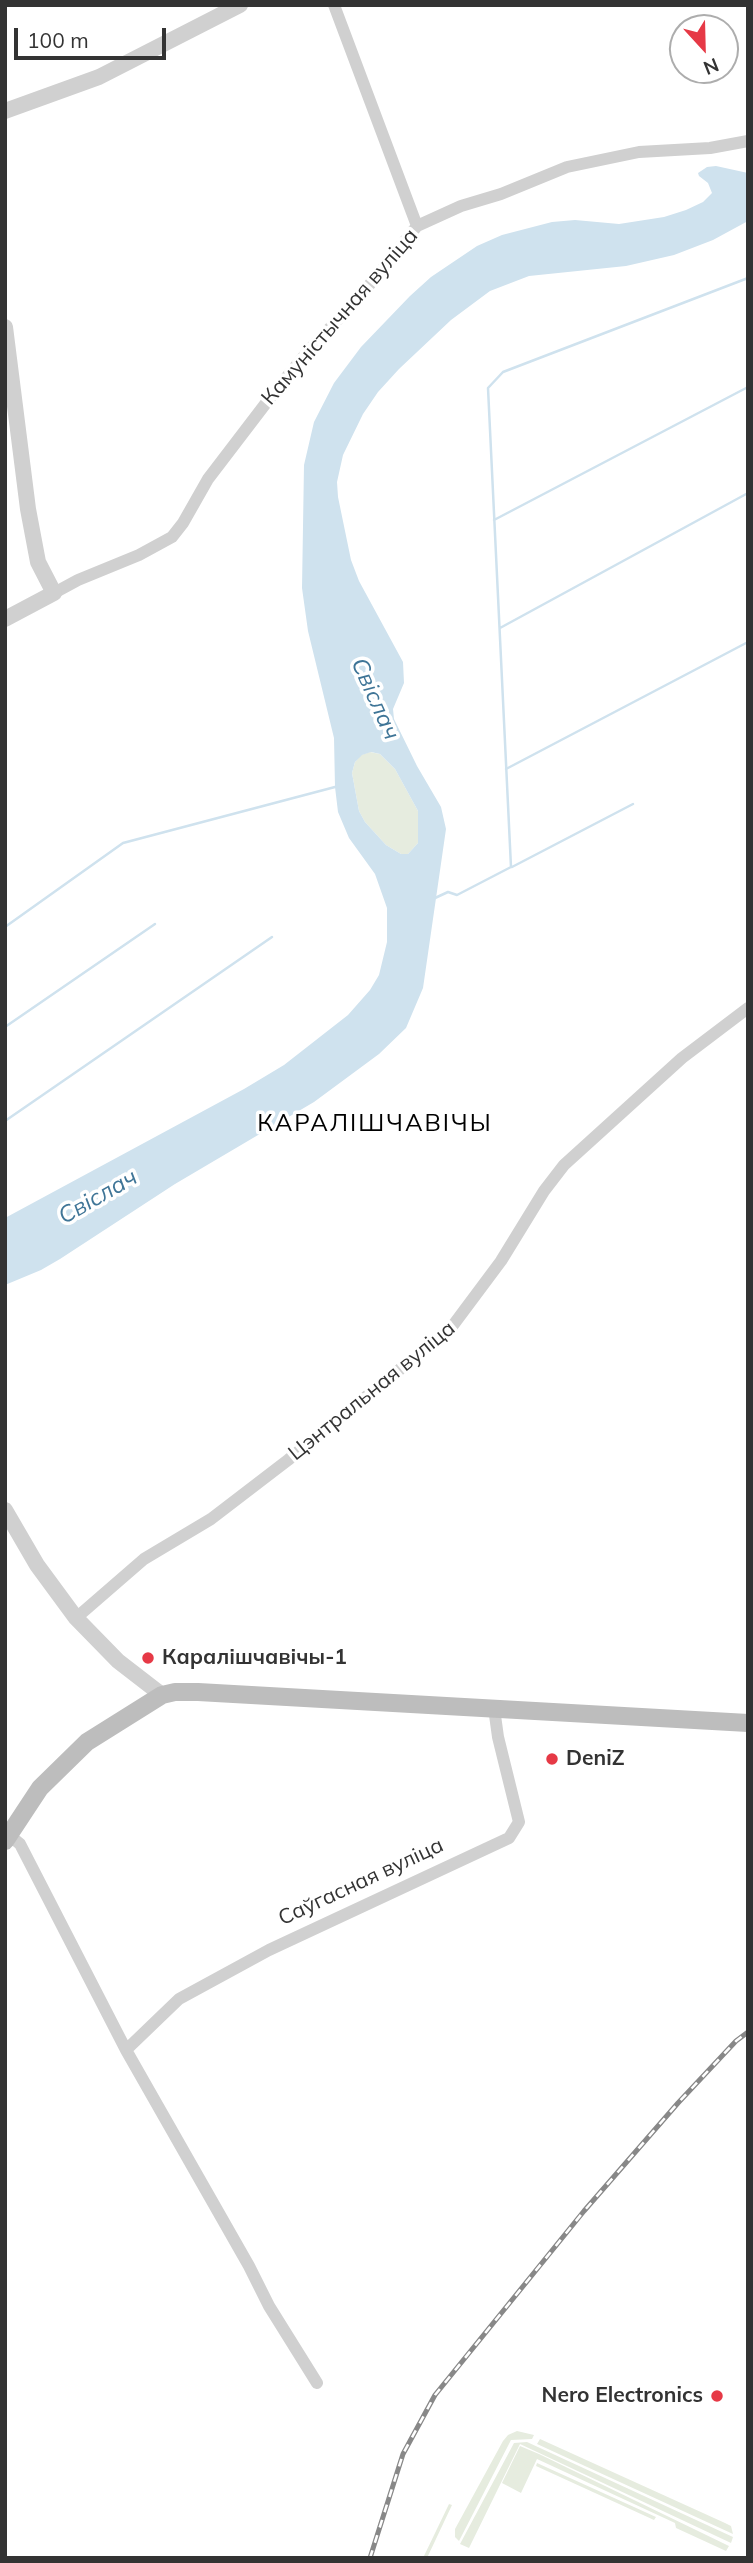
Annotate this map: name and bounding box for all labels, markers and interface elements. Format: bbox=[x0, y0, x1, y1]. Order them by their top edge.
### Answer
scale bar bbox=[18, 14, 170, 58]
north arrow bbox=[669, 14, 739, 84]
text: 100 m bbox=[27, 27, 89, 53]
text: N bbox=[700, 53, 722, 80]
street label: Камуністычная вуліца bbox=[257, 224, 423, 410]
water label: Свіслач bbox=[345, 654, 405, 744]
district label: КАРАЛІШЧАВІЧЫ bbox=[259, 1110, 491, 1138]
water label: Свіслач bbox=[54, 1163, 142, 1231]
street label: Цэнтральная вуліца bbox=[283, 1316, 461, 1466]
place label: Каралішчавічы-1 bbox=[162, 1645, 347, 1671]
marker: Каралішчавічы-1 bbox=[140, 1650, 156, 1666]
place label: DeniZ bbox=[566, 1746, 624, 1772]
marker: DeniZ bbox=[544, 1751, 560, 1767]
street label: Саўгасная вуліца bbox=[275, 1833, 447, 1931]
place label: Nero Electronics bbox=[542, 2383, 703, 2409]
marker: Nero Electronics bbox=[709, 2388, 725, 2404]

